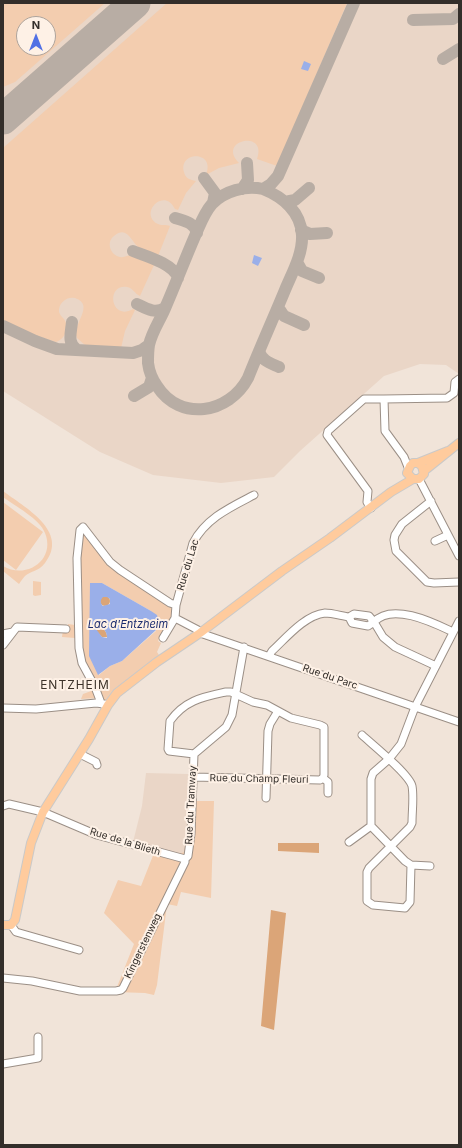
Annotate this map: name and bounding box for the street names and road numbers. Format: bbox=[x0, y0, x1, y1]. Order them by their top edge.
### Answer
street label: Rue du Lac bbox=[175, 538, 201, 592]
street label: Rue du Parc bbox=[301, 662, 359, 692]
street label: Rue du Tramway bbox=[183, 765, 199, 845]
street label: Rue du Champ Fleuri bbox=[210, 772, 308, 786]
street label: Rue de la Blieth bbox=[88, 826, 162, 858]
street label: Kingerstenweg bbox=[122, 911, 164, 981]

